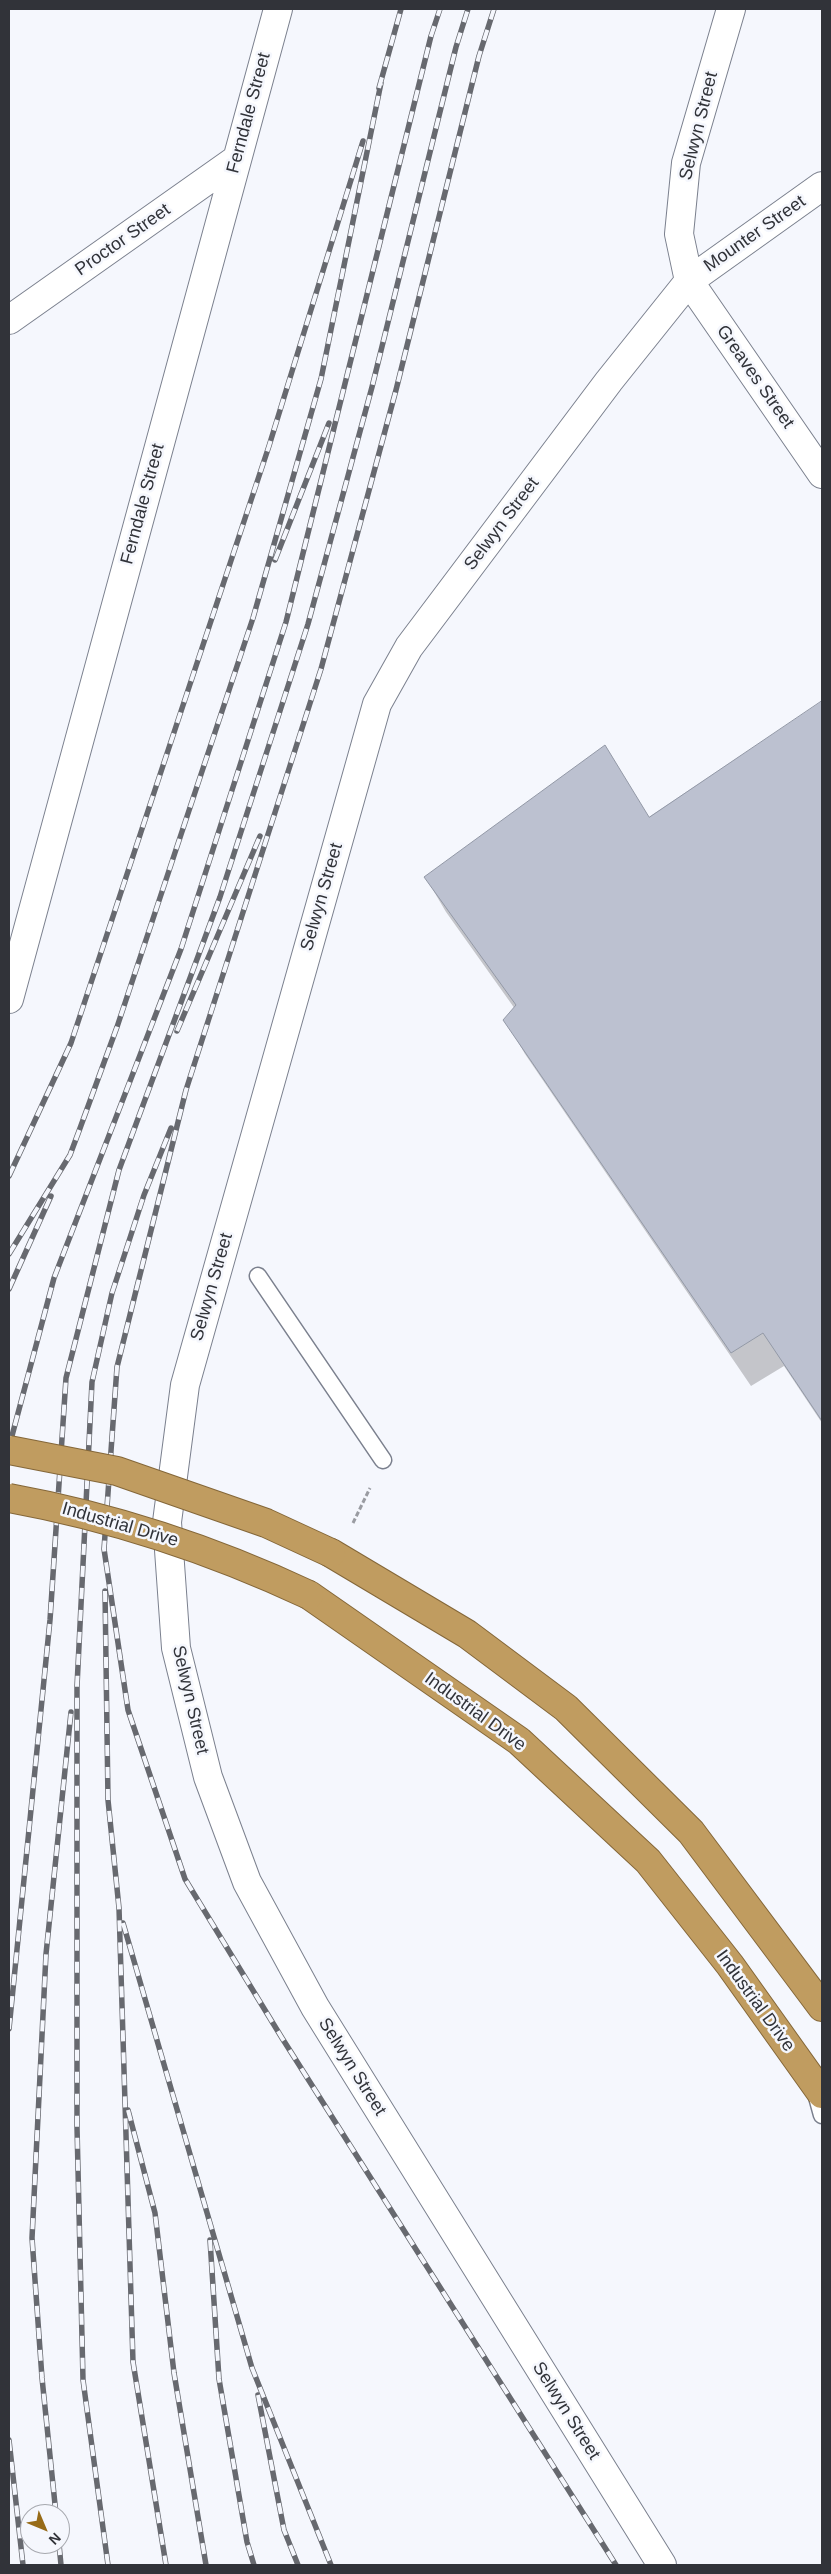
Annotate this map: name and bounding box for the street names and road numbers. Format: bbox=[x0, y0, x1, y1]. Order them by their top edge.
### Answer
street label: Ferndale Street bbox=[223, 50, 275, 176]
street label: Selwyn Street bbox=[675, 70, 723, 182]
street label: Mounter Street bbox=[700, 191, 810, 277]
street label: Proctor Street bbox=[71, 199, 175, 281]
street label: Greaves Street bbox=[711, 321, 799, 433]
street label: Ferndale Street bbox=[117, 441, 169, 567]
street label: Selwyn Street bbox=[460, 473, 544, 575]
street label: Selwyn Street bbox=[296, 841, 348, 953]
street label: Selwyn Street bbox=[186, 1231, 238, 1343]
street label: Industrial Drive bbox=[59, 1498, 181, 1552]
street label: Selwyn Street bbox=[167, 1643, 213, 1757]
street label: Industrial Drive bbox=[420, 1668, 530, 1756]
street label: Industrial Drive bbox=[711, 1946, 799, 2056]
street label: Selwyn Street bbox=[313, 2014, 391, 2120]
street label: Selwyn Street bbox=[527, 2358, 605, 2464]

